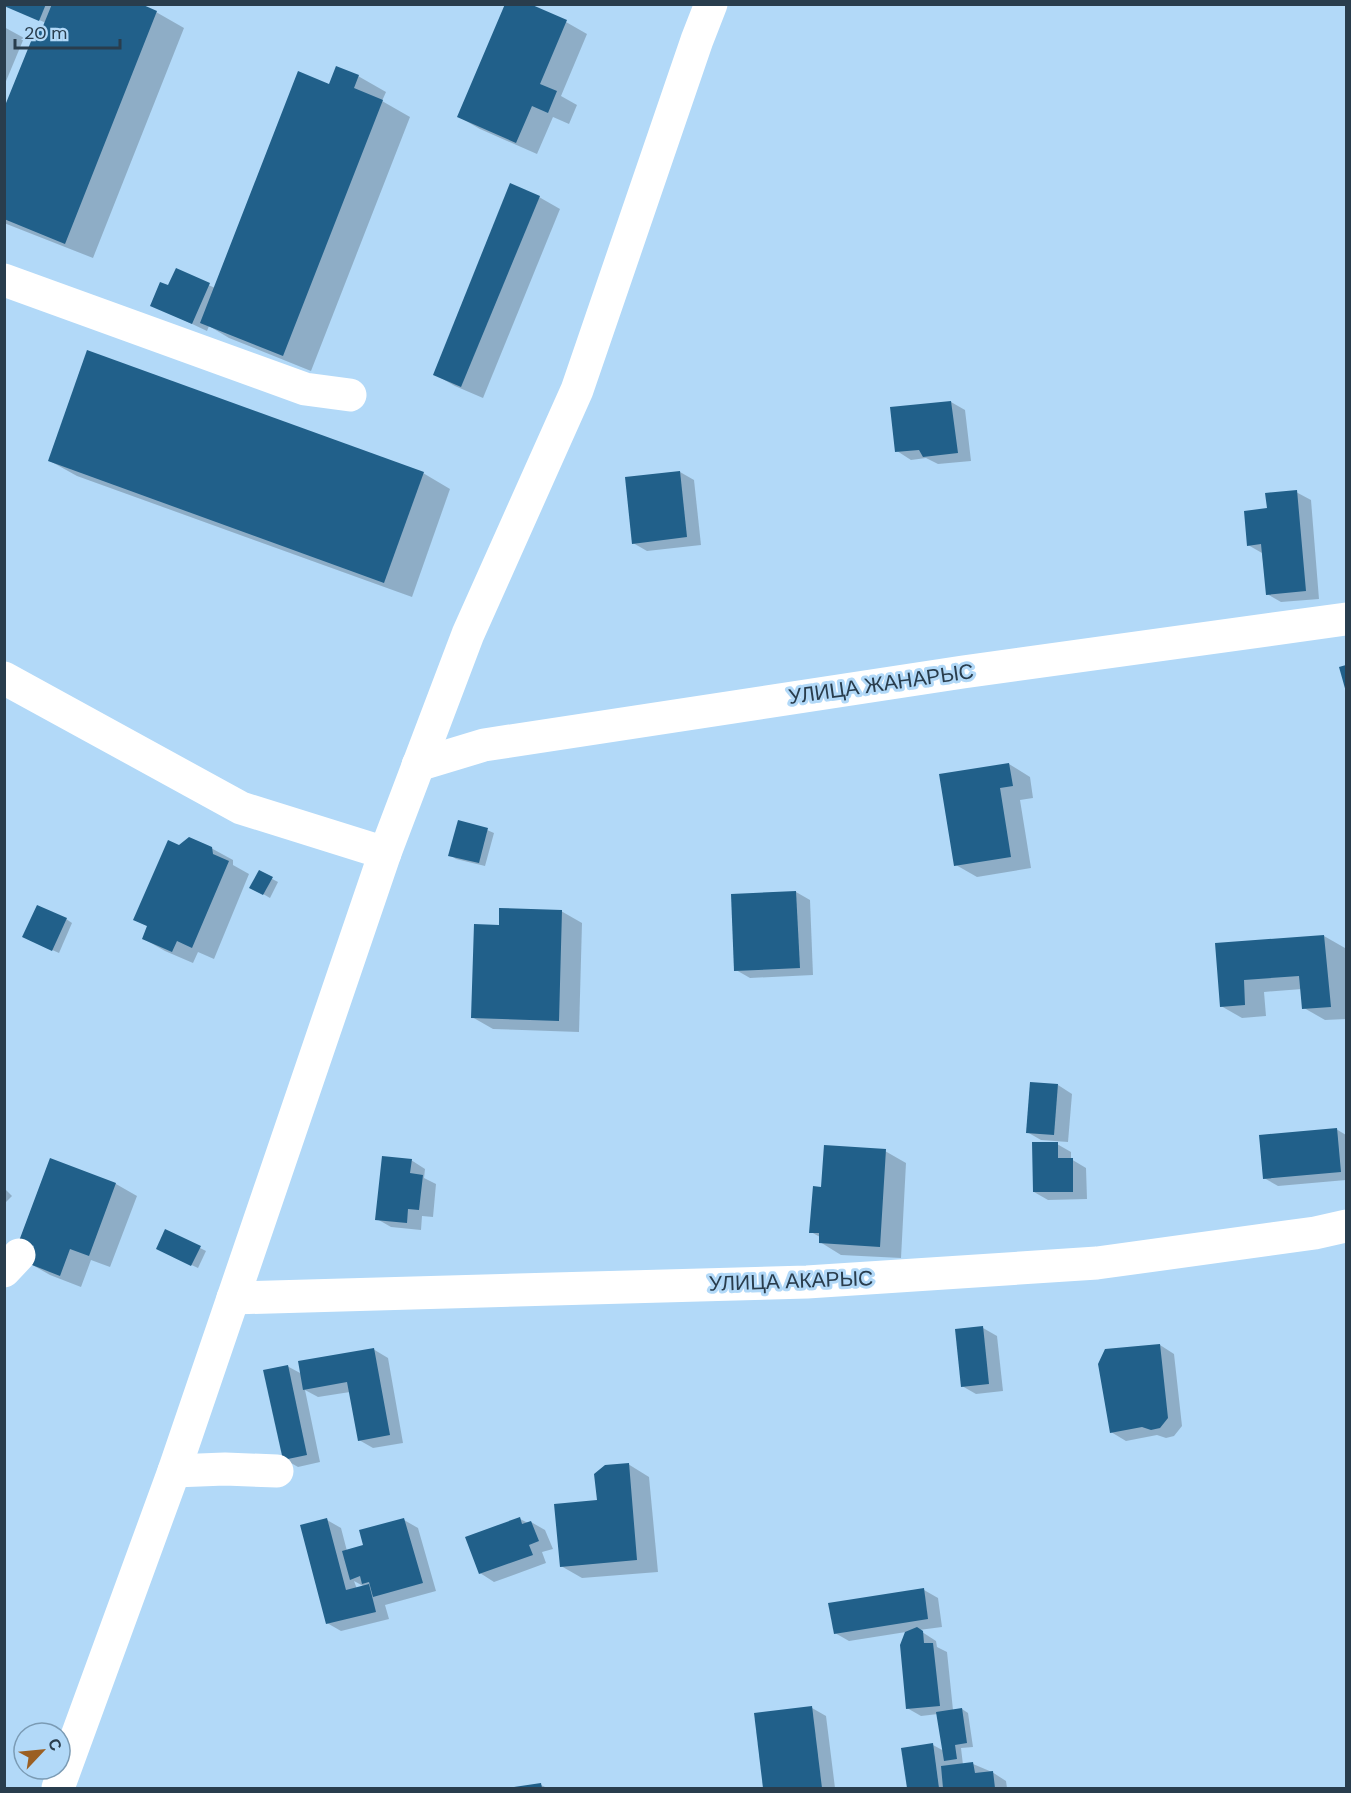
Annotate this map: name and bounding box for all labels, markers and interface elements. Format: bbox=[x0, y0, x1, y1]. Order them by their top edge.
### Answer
scale bar bbox=[15, 12, 120, 50]
text: 20 m bbox=[24, 21, 67, 45]
street label: УЛИЦА ЖАНАРЫС bbox=[786, 657, 976, 711]
street label: УЛИЦА АКАРЫС bbox=[708, 1264, 874, 1298]
north arrow bbox=[12, 1721, 72, 1781]
text: С bbox=[43, 1735, 67, 1755]

